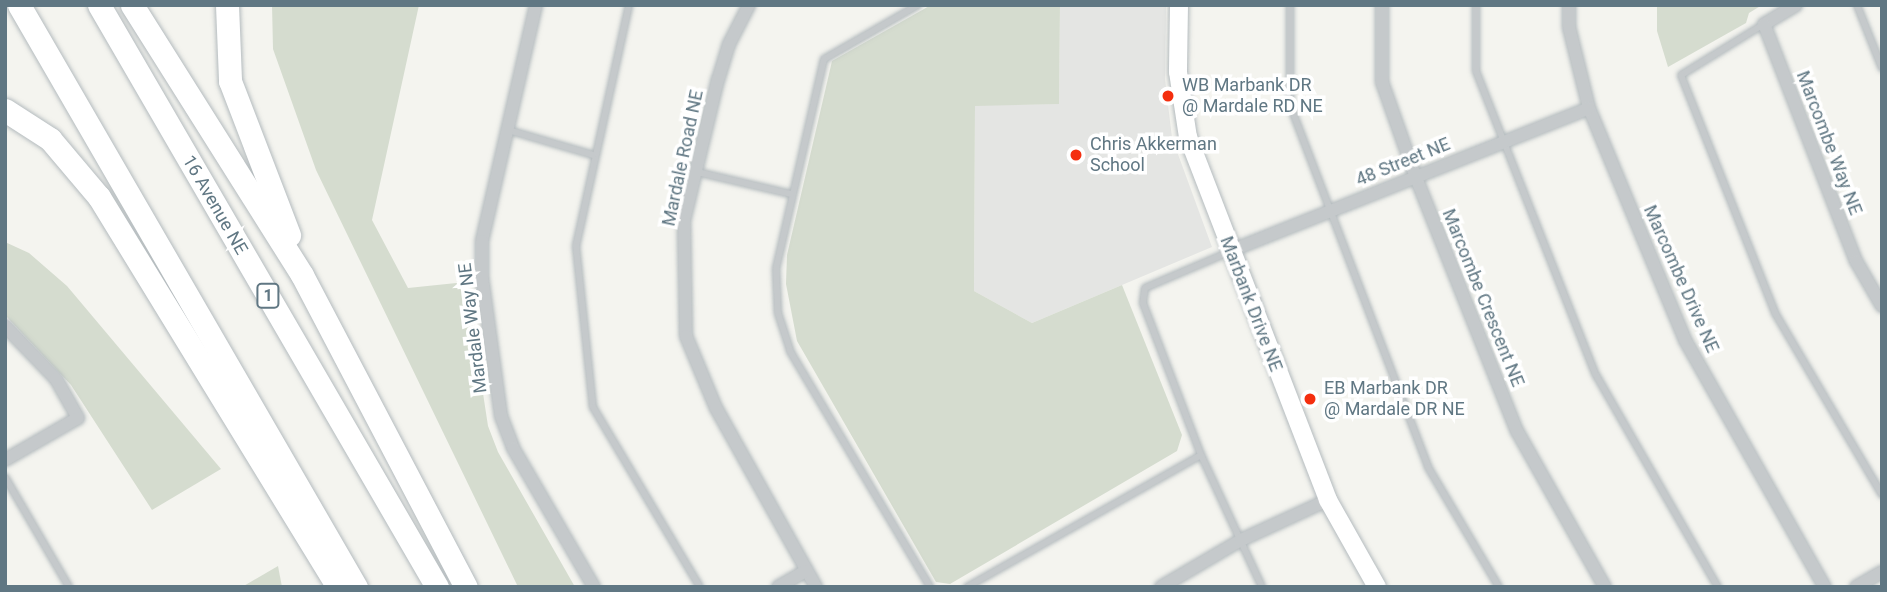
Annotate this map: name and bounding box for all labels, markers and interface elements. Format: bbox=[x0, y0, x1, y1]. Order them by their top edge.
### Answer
street label: Marcombe Way NE bbox=[1792, 68, 1866, 218]
place label: WB Marbank DR @ Mardale RD NE bbox=[1182, 75, 1323, 118]
street label: Mardale Road NE bbox=[658, 88, 708, 228]
marker: WB Marbank DR @ Mardale RD NE bbox=[1160, 88, 1176, 104]
street label: 48 Street NE bbox=[1353, 133, 1453, 191]
place label: Chris Akkerman School bbox=[1090, 134, 1217, 176]
marker: Chris Akkerman School bbox=[1068, 147, 1084, 163]
street label: 16 Avenue NE bbox=[178, 151, 252, 259]
street label: Marcombe Drive NE bbox=[1639, 202, 1723, 356]
street label: Marcombe Crescent NE bbox=[1437, 206, 1529, 390]
street label: Marbank Drive NE bbox=[1215, 233, 1287, 375]
street label: Mardale Way NE bbox=[454, 262, 492, 394]
road number: 1 bbox=[256, 284, 280, 308]
place label: EB Marbank DR @ Mardale DR NE bbox=[1324, 378, 1465, 420]
marker: EB Marbank DR @ Mardale DR NE bbox=[1302, 391, 1318, 407]

